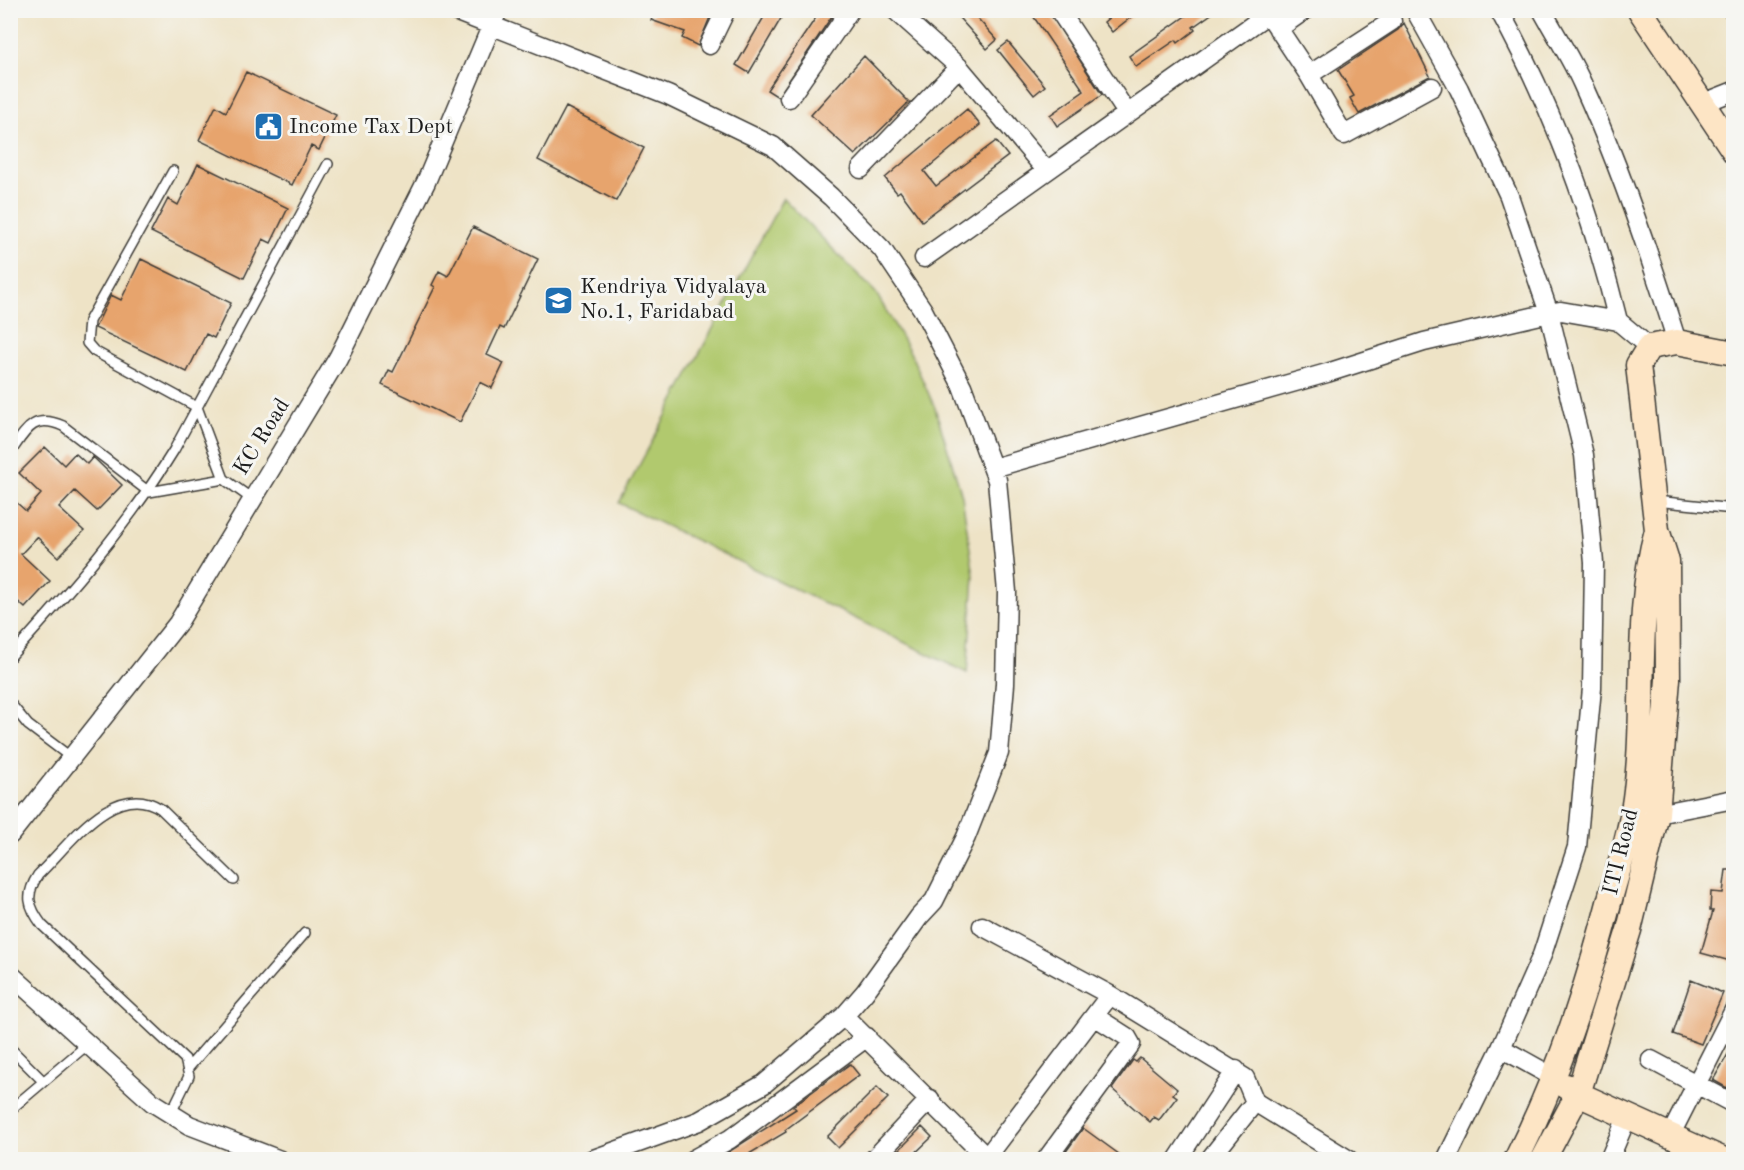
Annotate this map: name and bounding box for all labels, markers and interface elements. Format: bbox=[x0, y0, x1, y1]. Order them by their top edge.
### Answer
public building icon: Income Tax Dept bbox=[252, 111, 284, 143]
place label: Income Tax Dept bbox=[289, 116, 453, 138]
place label: Kendriya Vidyalaya No.1, Faridabad bbox=[580, 276, 767, 323]
school or university icon: Kendriya Vidyalaya No.1, Faridabad bbox=[543, 284, 575, 316]
street label: KC Road bbox=[230, 395, 294, 479]
street label: ITI Road bbox=[1600, 807, 1642, 897]

